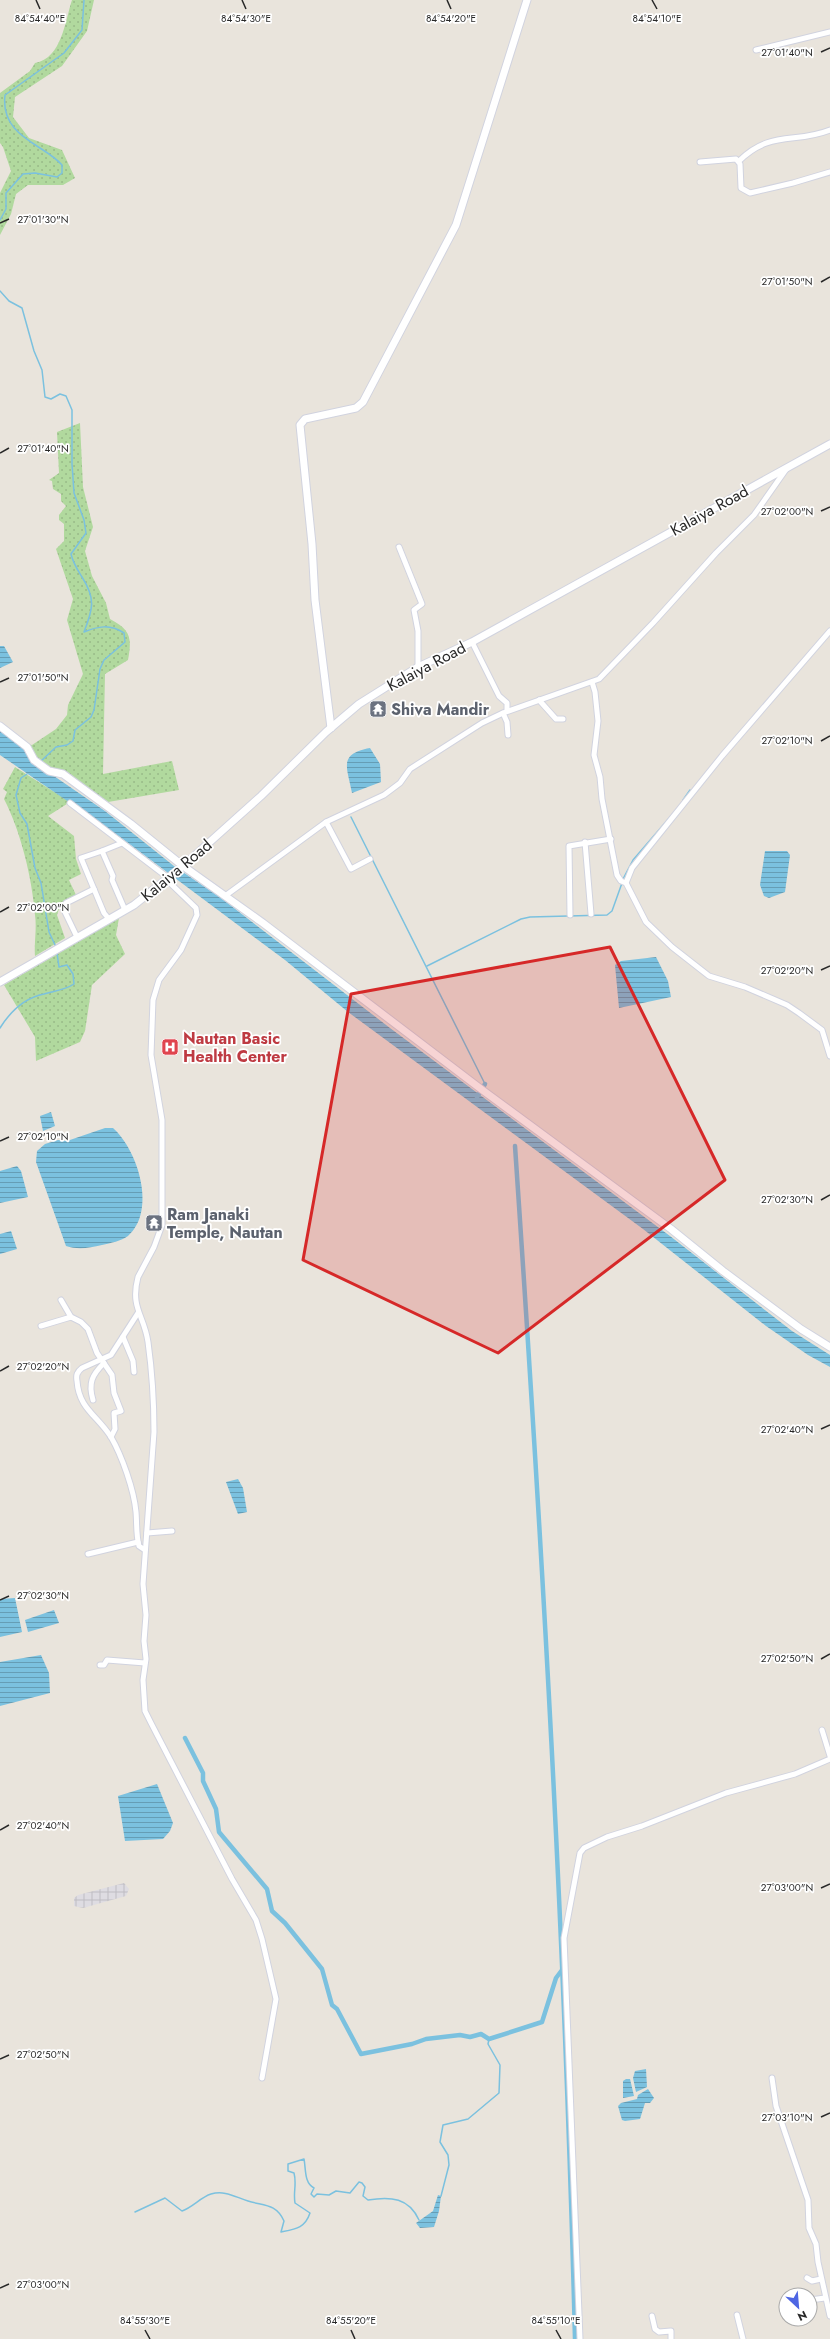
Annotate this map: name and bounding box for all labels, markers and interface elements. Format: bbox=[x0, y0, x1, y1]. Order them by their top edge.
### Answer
text: 84°54'40"E bbox=[15, 11, 65, 26]
text: 84°54'30"E bbox=[221, 11, 271, 26]
text: 84°54'20"E bbox=[426, 11, 476, 26]
text: 84°54'10"E bbox=[632, 11, 682, 26]
text: 27°01'40"N bbox=[761, 45, 813, 60]
text: 27°01'30"N bbox=[18, 212, 68, 227]
text: 27°01'50"N bbox=[761, 274, 813, 289]
text: 27°01'40"N bbox=[17, 441, 69, 456]
street label: Kalaiya Road bbox=[666, 479, 753, 541]
text: 27°02'00"N bbox=[761, 504, 813, 519]
street label: Kalaiya Road bbox=[383, 636, 470, 697]
text: 27°01'50"N bbox=[17, 670, 69, 685]
place label: Shiva Mandir bbox=[391, 698, 490, 721]
temple icon: Shiva Mandir bbox=[368, 699, 388, 719]
text: 27°02'10"N bbox=[761, 733, 813, 748]
street label: Kalaiya Road bbox=[136, 834, 217, 907]
text: 27°02'00"N bbox=[17, 900, 69, 915]
text: 27°02'20"N bbox=[761, 963, 813, 978]
place label: Nautan Basic Health Center bbox=[183, 1027, 288, 1068]
hospital icon: Nautan Basic Health Center bbox=[160, 1037, 180, 1057]
text: 27°02'10"N bbox=[17, 1129, 69, 1144]
text: 27°02'30"N bbox=[761, 1192, 813, 1207]
place label: Ram Janaki Temple, Nautan bbox=[167, 1203, 283, 1244]
temple icon: Ram Janaki Temple, Nautan bbox=[144, 1213, 164, 1233]
text: 27°02'20"N bbox=[17, 1359, 69, 1374]
text: 27°02'40"N bbox=[761, 1422, 813, 1437]
text: 27°02'30"N bbox=[17, 1588, 69, 1603]
text: 27°02'50"N bbox=[761, 1651, 813, 1666]
text: 27°02'40"N bbox=[17, 1818, 69, 1833]
text: 27°03'00"N bbox=[761, 1880, 813, 1895]
text: 27°02'50"N bbox=[17, 2047, 69, 2062]
text: 27°03'10"N bbox=[762, 2110, 812, 2125]
text: 27°03'00"N bbox=[17, 2277, 69, 2292]
north arrow bbox=[778, 2287, 818, 2327]
text: N bbox=[795, 2307, 810, 2325]
text: 84°55'30"E bbox=[120, 2313, 170, 2328]
text: 84°55'20"E bbox=[326, 2313, 376, 2328]
text: 84°55'10"E bbox=[532, 2313, 580, 2328]

